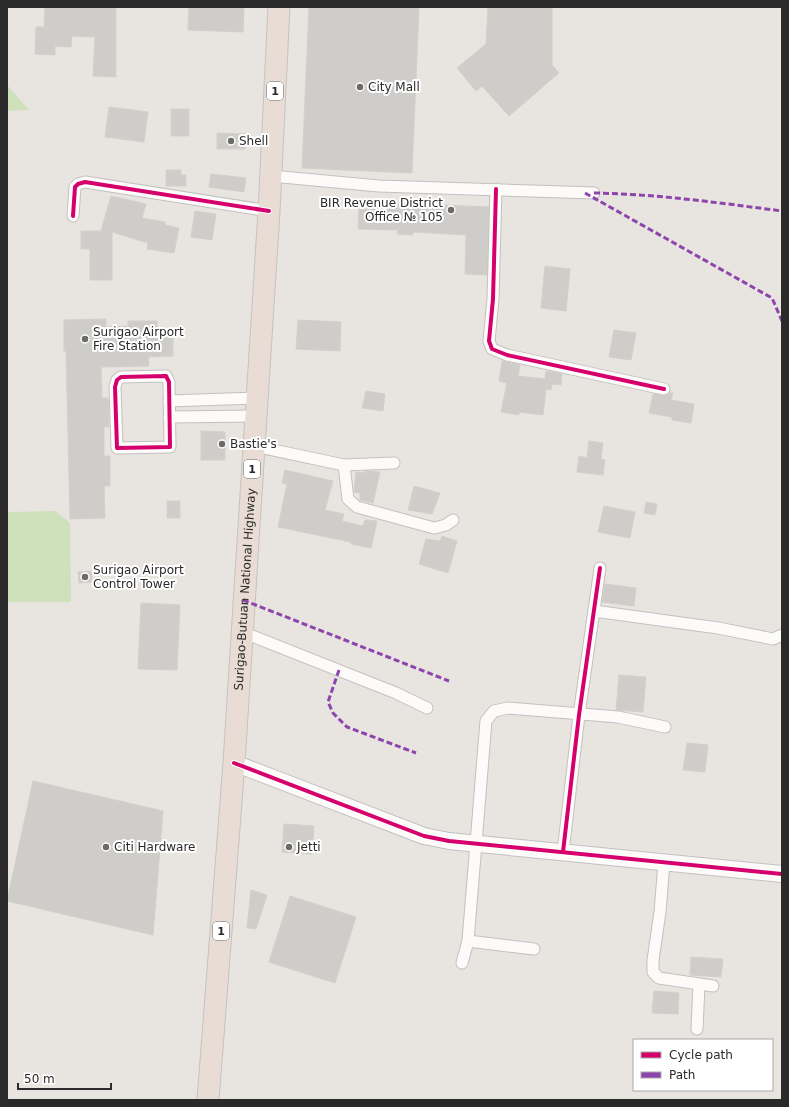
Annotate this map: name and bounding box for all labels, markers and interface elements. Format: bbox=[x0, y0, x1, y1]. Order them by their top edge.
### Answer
place label: City Mall bbox=[368, 80, 420, 94]
road number: 1 bbox=[267, 82, 283, 100]
marker: City Mall bbox=[355, 82, 365, 92]
place label: Shell bbox=[239, 134, 268, 148]
marker: Shell bbox=[226, 136, 236, 146]
place label: BIR Revenue District Office № 105 bbox=[320, 196, 443, 224]
marker: BIR Revenue District Office № 105 bbox=[446, 205, 456, 215]
place label: Surigao Airport Fire Station bbox=[93, 325, 184, 353]
marker: Surigao Airport Fire Station bbox=[80, 334, 90, 344]
place label: Bastie's bbox=[230, 437, 277, 451]
marker: Bastie's bbox=[217, 439, 227, 449]
road number: 1 bbox=[244, 460, 260, 478]
street label: Surigao-Butuan National Highway bbox=[232, 488, 258, 691]
place label: Surigao Airport Control Tower bbox=[93, 563, 184, 591]
marker: Surigao Airport Control Tower bbox=[80, 572, 90, 582]
place label: Citi Hardware bbox=[114, 840, 196, 854]
place label: Jetti bbox=[296, 840, 321, 854]
marker: Citi Hardware bbox=[101, 842, 111, 852]
marker: Jetti bbox=[284, 842, 294, 852]
road number: 1 bbox=[213, 922, 229, 940]
legend bbox=[633, 1039, 773, 1091]
text: Cycle path bbox=[669, 1048, 733, 1062]
scale bar bbox=[18, 1065, 111, 1091]
text: Path bbox=[669, 1068, 695, 1082]
text: 50 m bbox=[24, 1072, 55, 1086]

